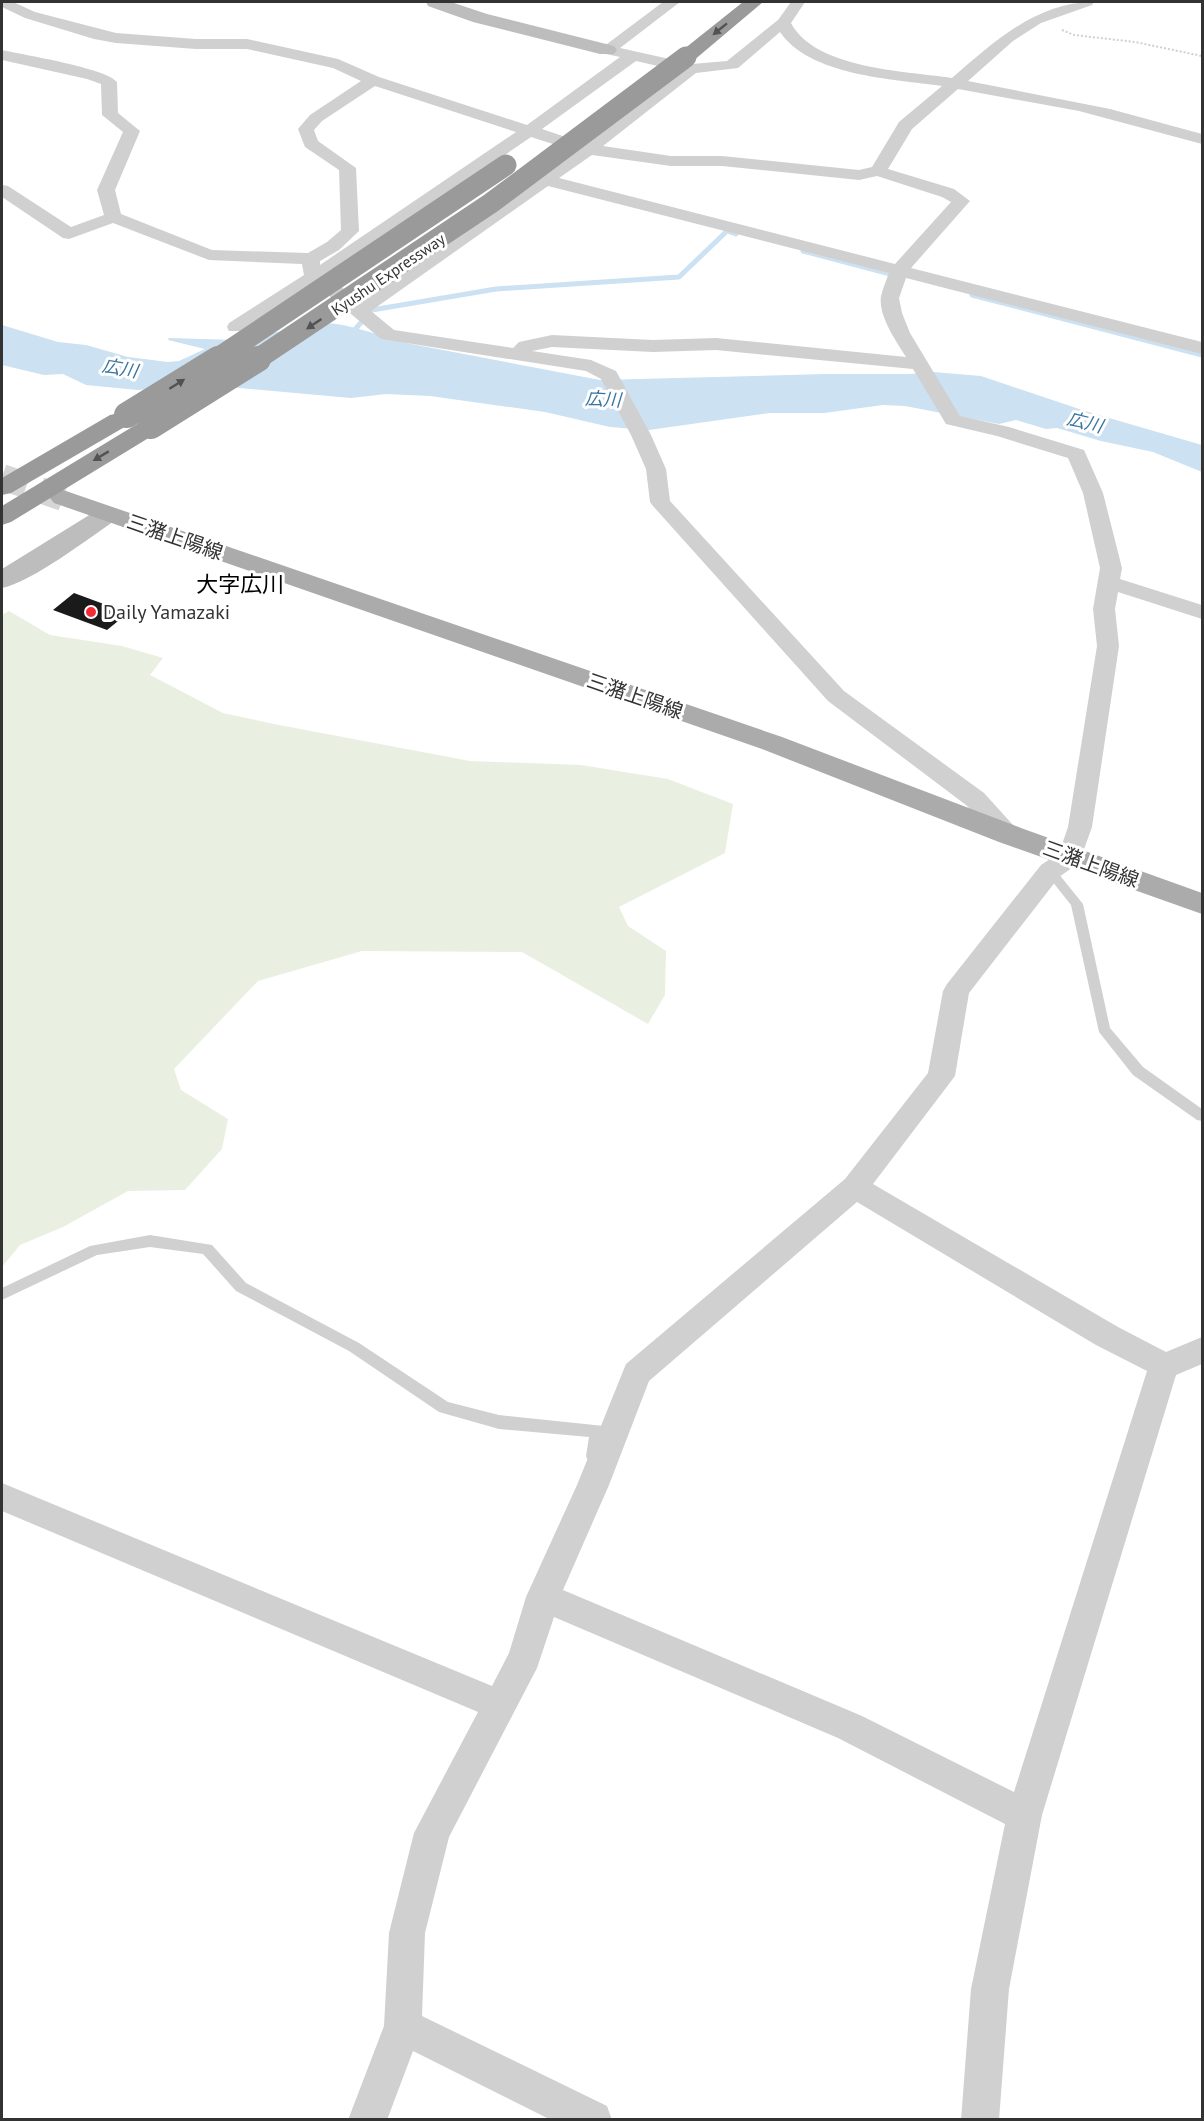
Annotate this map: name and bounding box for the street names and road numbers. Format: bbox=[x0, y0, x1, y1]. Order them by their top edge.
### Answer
street label: Kyushu Expressway bbox=[327, 228, 449, 319]
street label: 三潴上陽線 bbox=[123, 508, 227, 566]
street label: 三潴上陽線 bbox=[583, 667, 687, 725]
street label: 三潴上陽線 bbox=[1040, 835, 1142, 893]

